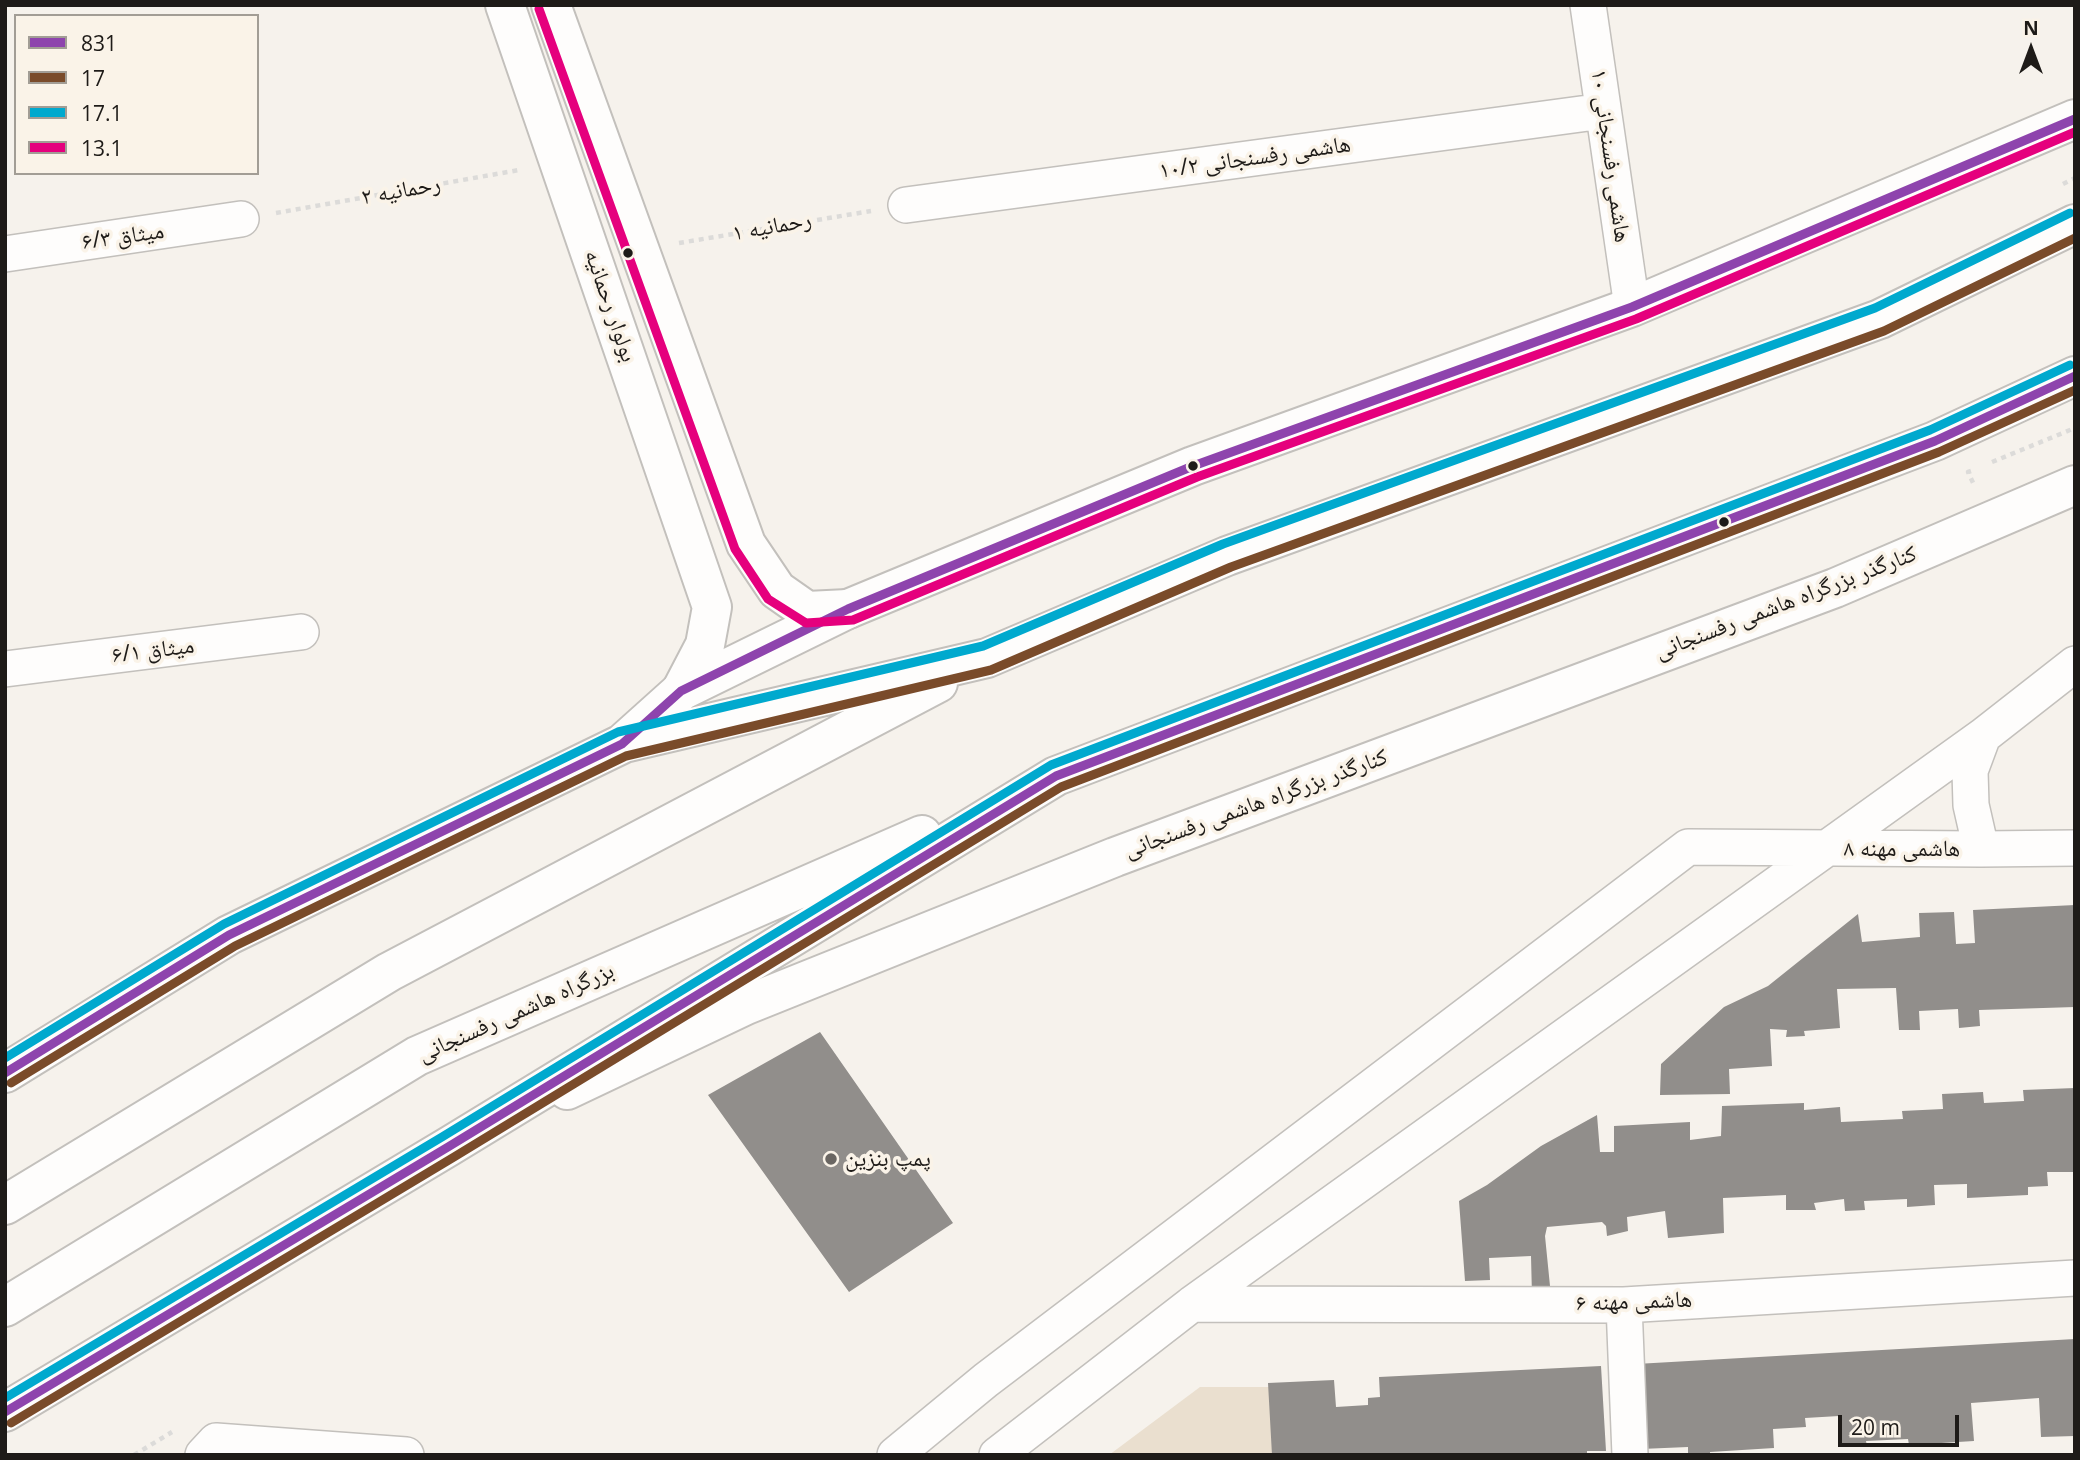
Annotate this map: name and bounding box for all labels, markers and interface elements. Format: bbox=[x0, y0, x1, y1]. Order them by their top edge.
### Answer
legend bbox=[14, 14, 259, 175]
north arrow bbox=[1996, 14, 2066, 84]
text: N bbox=[2023, 15, 2039, 41]
text: 831 bbox=[81, 29, 117, 57]
text: 17 bbox=[81, 64, 105, 92]
street label: هاشمی رفسنجانی ۱۰ bbox=[1584, 68, 1636, 244]
text: 17.1 bbox=[81, 99, 123, 127]
street label: هاشمی رفسنجانی ۱۰/۲ bbox=[1157, 131, 1353, 185]
text: 13.1 bbox=[81, 134, 123, 162]
street label: رحمانیه ۲ bbox=[359, 170, 443, 212]
street label: رحمانیه ۱ bbox=[730, 206, 814, 248]
street label: میثاق ۶/۳ bbox=[80, 218, 166, 256]
street label: بولوار رحمانیه bbox=[578, 246, 642, 366]
unlabelled marker bbox=[621, 246, 635, 260]
unlabelled marker bbox=[1186, 459, 1200, 473]
unlabelled marker bbox=[1717, 515, 1731, 529]
street label: کنارگذر بزرگراه هاشمی رفسنجانی bbox=[1651, 540, 1921, 666]
street label: میثاق ۶/۱ bbox=[110, 632, 196, 670]
street label: کنارگذر بزرگراه هاشمی رفسنجانی bbox=[1121, 743, 1391, 865]
street label: هاشمی مهنه ۸ bbox=[1844, 835, 1960, 863]
street label: بزرگراه هاشمی رفسنجانی bbox=[414, 957, 618, 1069]
place label: پمپ بنزین bbox=[845, 1145, 931, 1173]
marker: پمپ بنزین bbox=[823, 1151, 839, 1167]
street label: هاشمی مهنه ۶ bbox=[1575, 1286, 1693, 1318]
scale bar bbox=[1842, 1400, 1963, 1444]
text: 20 m bbox=[1851, 1413, 1900, 1441]

